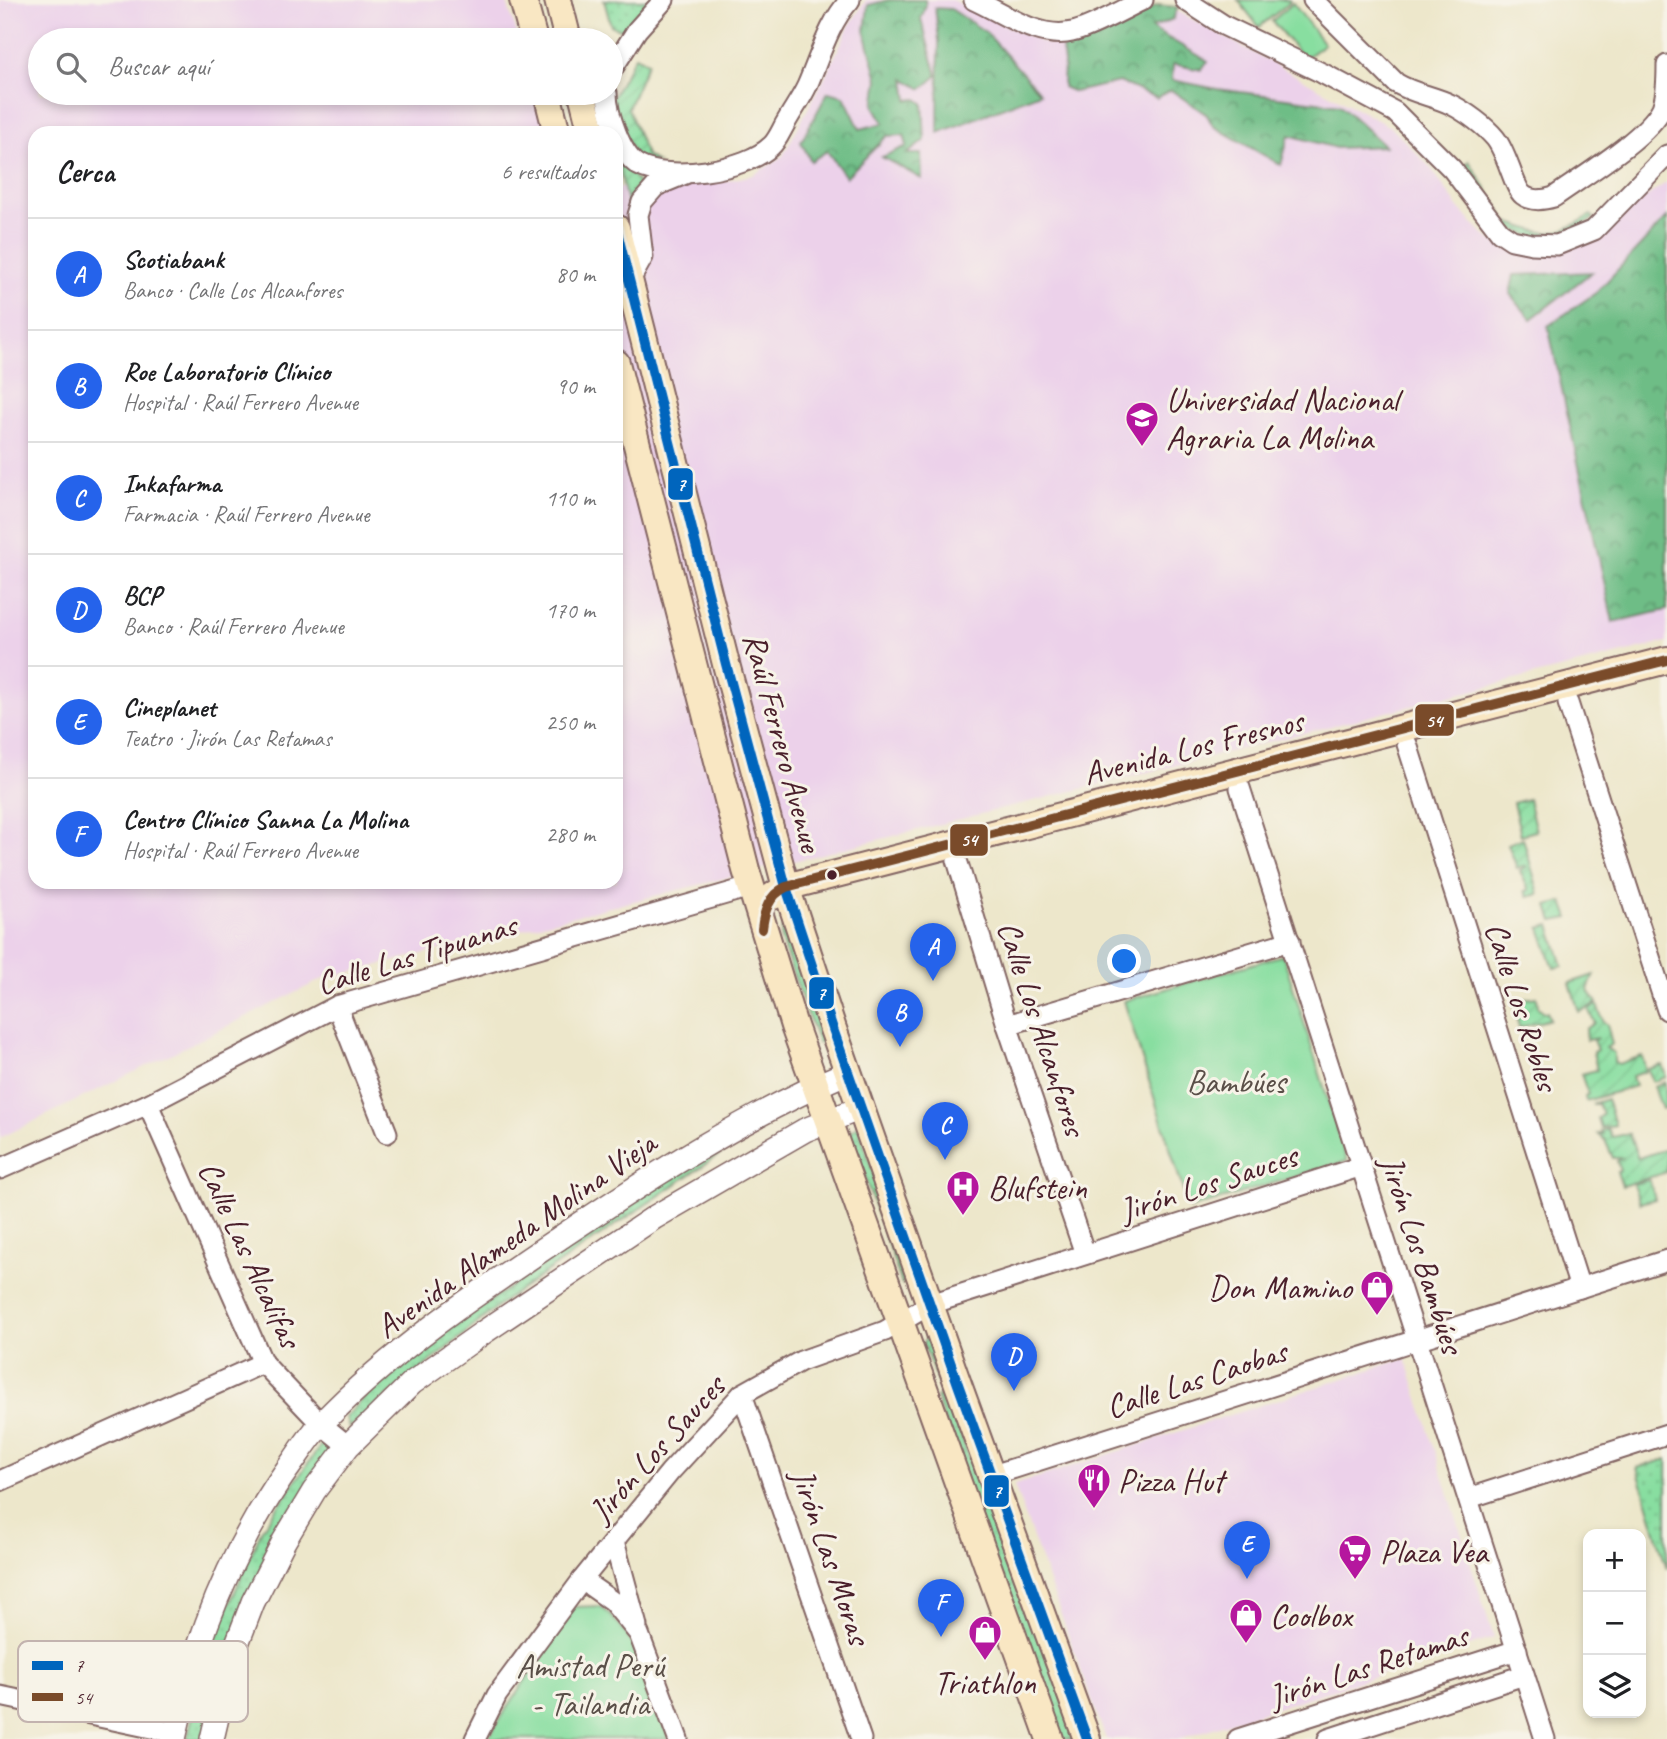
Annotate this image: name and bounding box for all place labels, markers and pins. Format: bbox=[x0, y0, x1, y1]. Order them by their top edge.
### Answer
place label: Universidad Nacional Agraria La Molina bbox=[1166, 379, 1404, 459]
school or university icon: Universidad Nacional Agraria La Molina bbox=[1123, 399, 1161, 448]
unlabelled marker bbox=[825, 868, 839, 882]
pin: A bbox=[910, 923, 956, 981]
pin: B bbox=[877, 989, 923, 1047]
pin: C bbox=[922, 1102, 968, 1160]
place label: Blufstein bbox=[988, 1167, 1087, 1209]
hospital icon: Blufstein bbox=[944, 1168, 982, 1217]
place label: Don Mamino bbox=[1208, 1267, 1354, 1309]
shop icon: Don Mamino bbox=[1358, 1268, 1396, 1317]
pin: D bbox=[991, 1333, 1037, 1391]
place label: Pizza Hut bbox=[1118, 1460, 1228, 1502]
restaurant icon: Pizza Hut bbox=[1075, 1461, 1113, 1510]
pin: E bbox=[1224, 1521, 1270, 1579]
place label: Plaza Vea bbox=[1380, 1531, 1490, 1573]
supermarket icon: Plaza Vea bbox=[1336, 1532, 1374, 1581]
pin: F bbox=[918, 1579, 964, 1637]
place label: Coolbox bbox=[1270, 1595, 1354, 1637]
shop icon: Coolbox bbox=[1227, 1596, 1265, 1645]
shop icon: Triathlon bbox=[966, 1613, 1004, 1662]
place label: Triathlon bbox=[934, 1662, 1036, 1704]

